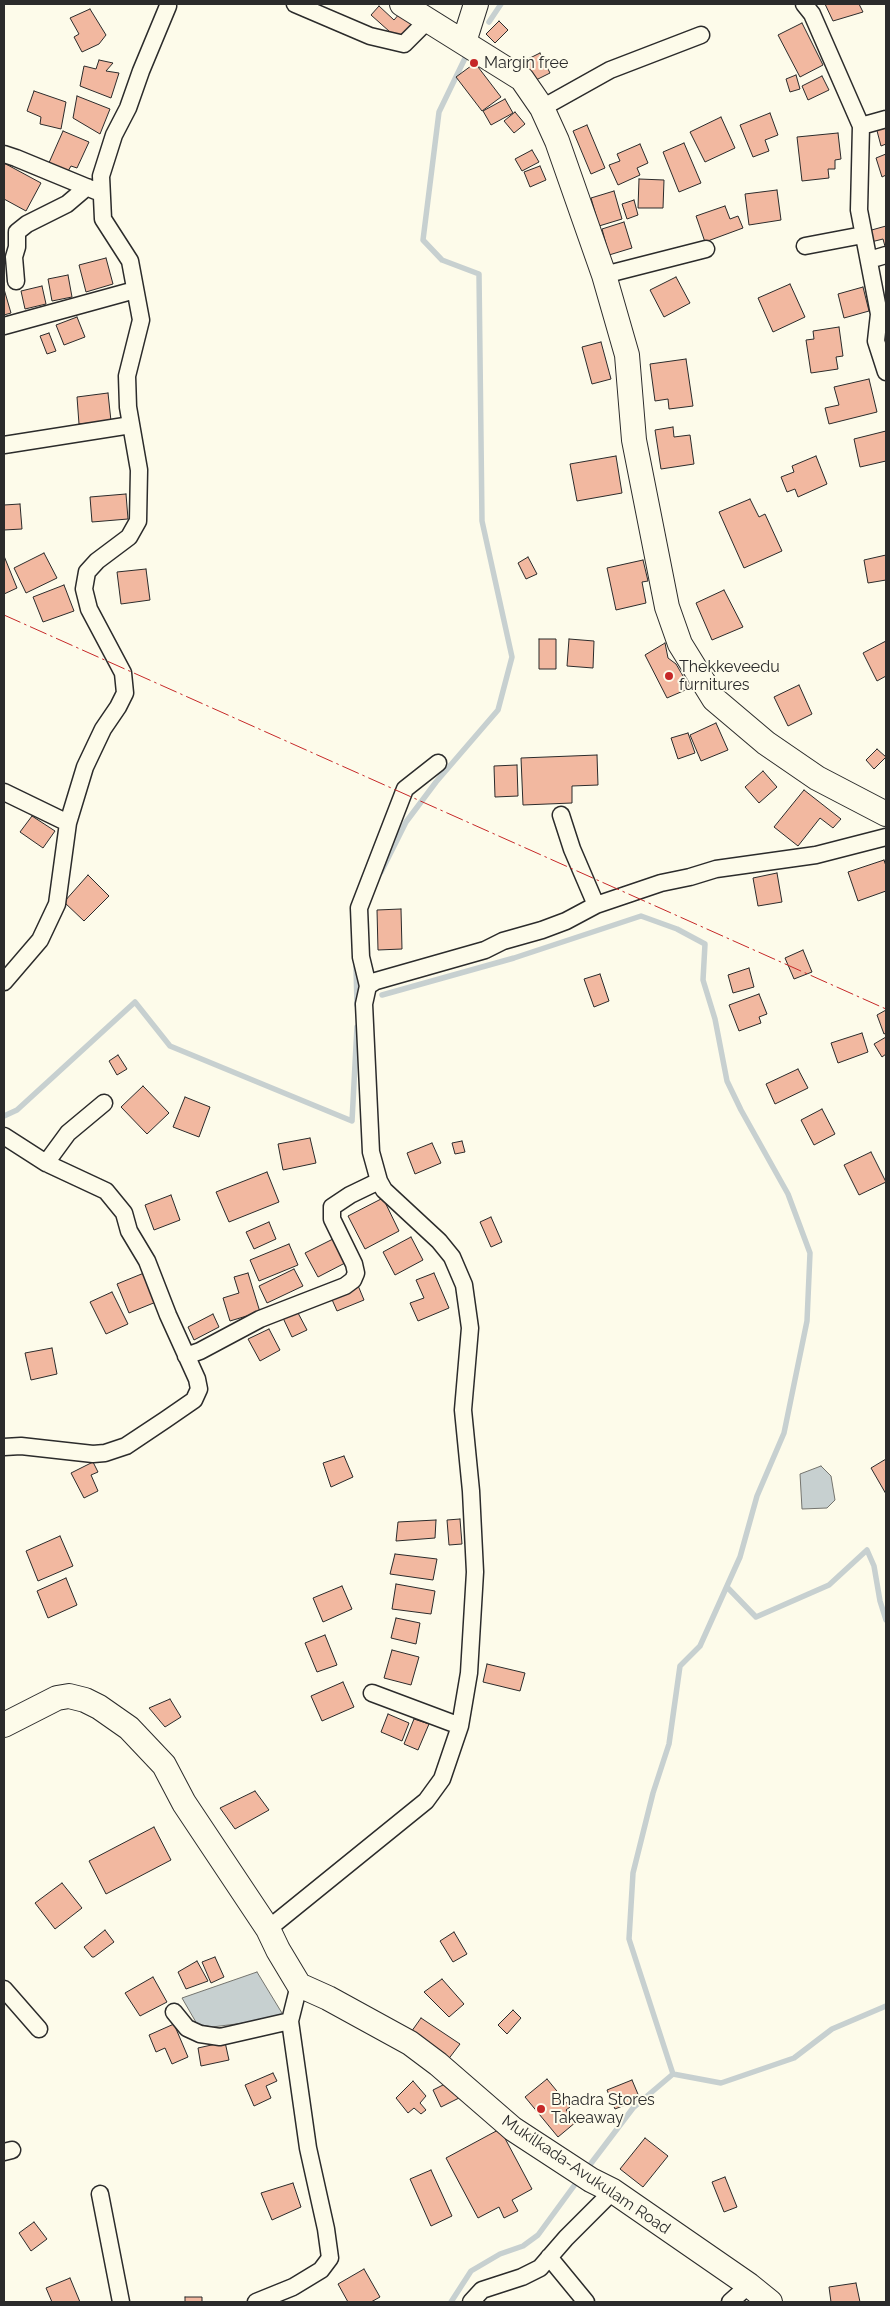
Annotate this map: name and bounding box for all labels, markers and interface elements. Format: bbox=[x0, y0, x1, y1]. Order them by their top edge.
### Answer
place label: Margin free bbox=[484, 53, 568, 73]
marker: Margin free bbox=[468, 57, 480, 69]
place label: Thekkeveedu furnitures bbox=[679, 657, 780, 695]
marker: Thekkeveedu furnitures bbox=[663, 670, 675, 682]
place label: Bhadra Stores Takeaway bbox=[551, 2090, 655, 2128]
marker: Bhadra Stores Takeaway bbox=[535, 2103, 547, 2115]
street label: Mukilkada-Avukulam Road bbox=[498, 2111, 674, 2239]

